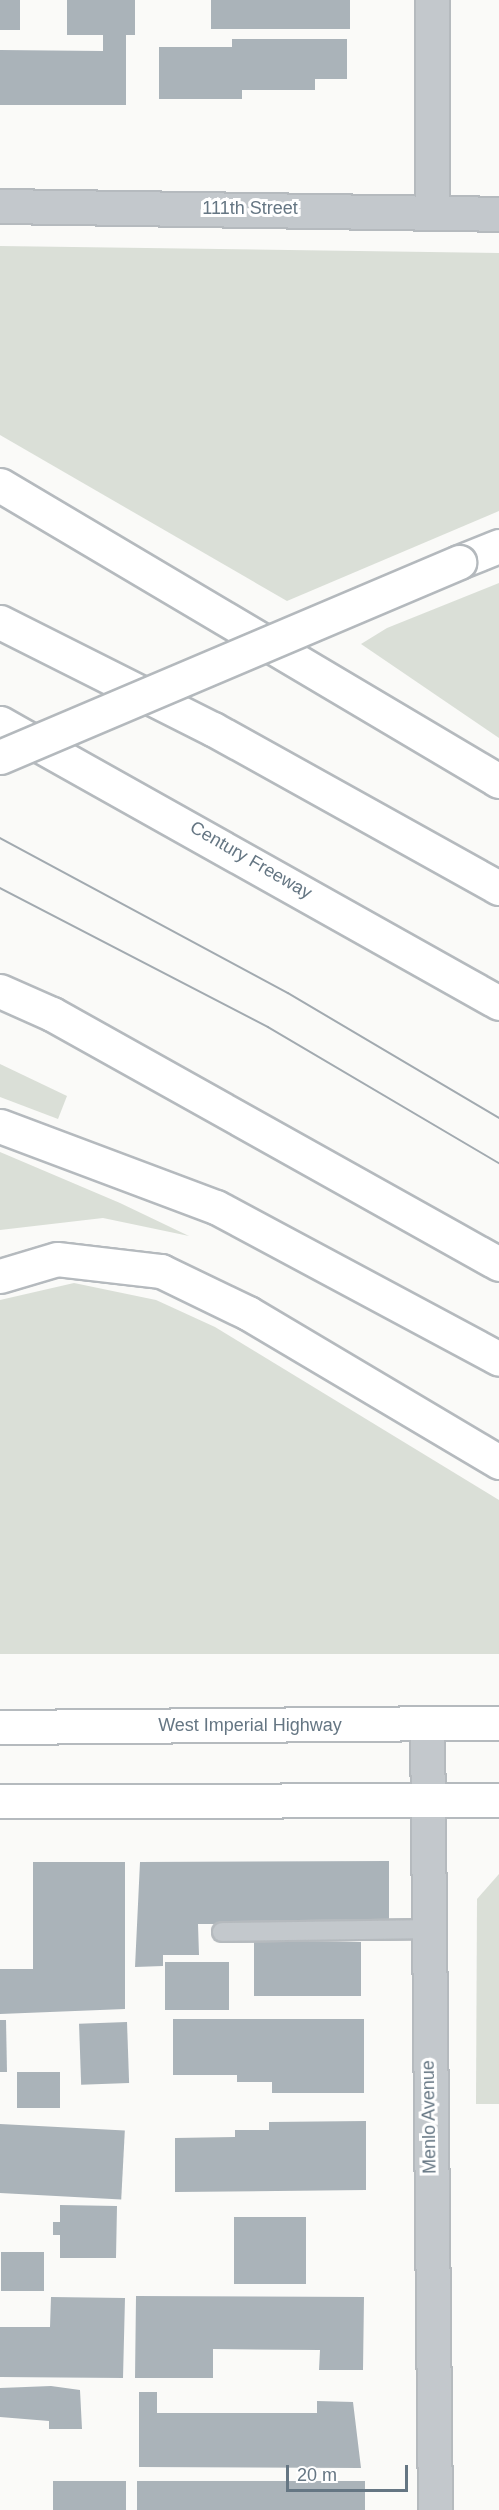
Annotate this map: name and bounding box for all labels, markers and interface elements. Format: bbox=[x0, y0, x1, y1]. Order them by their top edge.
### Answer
street label: 111th Street bbox=[202, 197, 298, 219]
street label: Century Freeway bbox=[186, 816, 316, 904]
street label: West Imperial Highway bbox=[158, 1714, 342, 1736]
street label: Menlo Avenue bbox=[417, 2059, 441, 2175]
scale bar bbox=[289, 2453, 410, 2491]
text: 20 m bbox=[297, 2465, 337, 2485]

